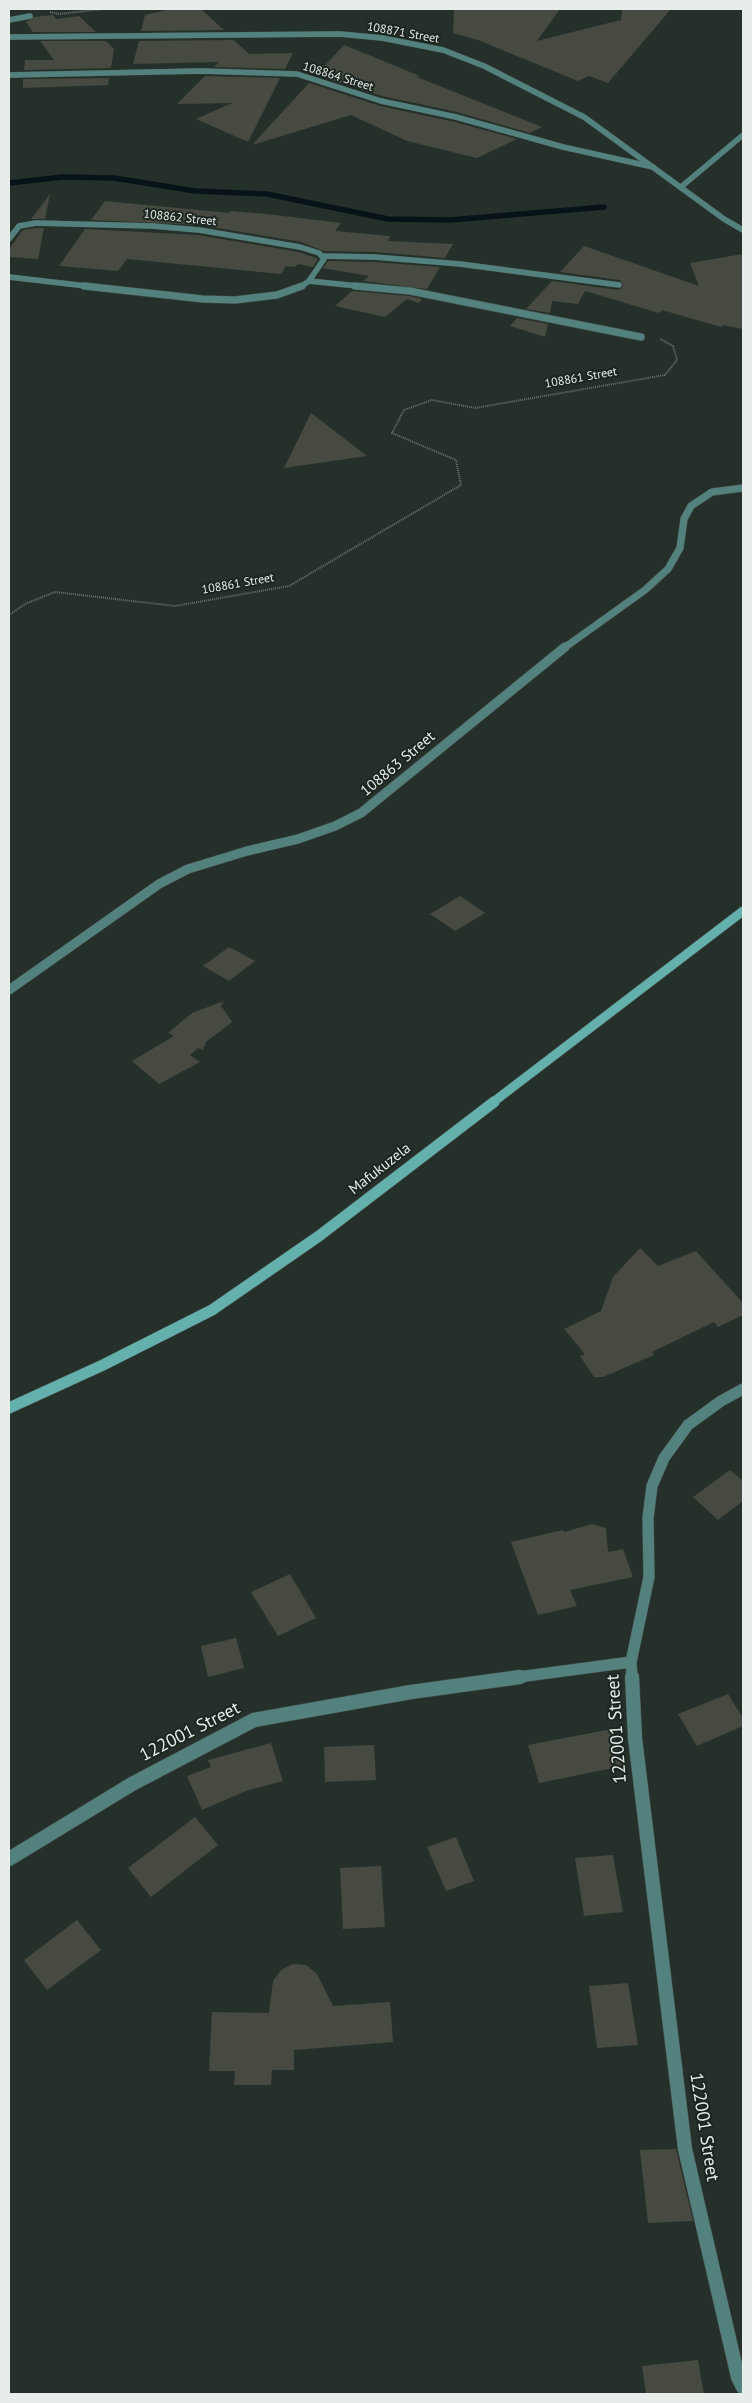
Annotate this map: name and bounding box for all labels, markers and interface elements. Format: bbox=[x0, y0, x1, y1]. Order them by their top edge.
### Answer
street label: 108871 Street bbox=[366, 20, 440, 46]
street label: 108864 Street bbox=[301, 59, 375, 95]
street label: 108862 Street bbox=[143, 207, 217, 229]
street label: 108861 Street bbox=[544, 365, 618, 391]
street label: 108861 Street bbox=[201, 571, 275, 597]
street label: 108863 Street bbox=[357, 728, 439, 800]
street label: Mafukuzela bbox=[346, 1139, 414, 1199]
street label: 122001 Street bbox=[602, 1674, 632, 1784]
street label: 122001 Street bbox=[136, 1697, 244, 1767]
street label: 122001 Street bbox=[685, 2071, 723, 2183]

